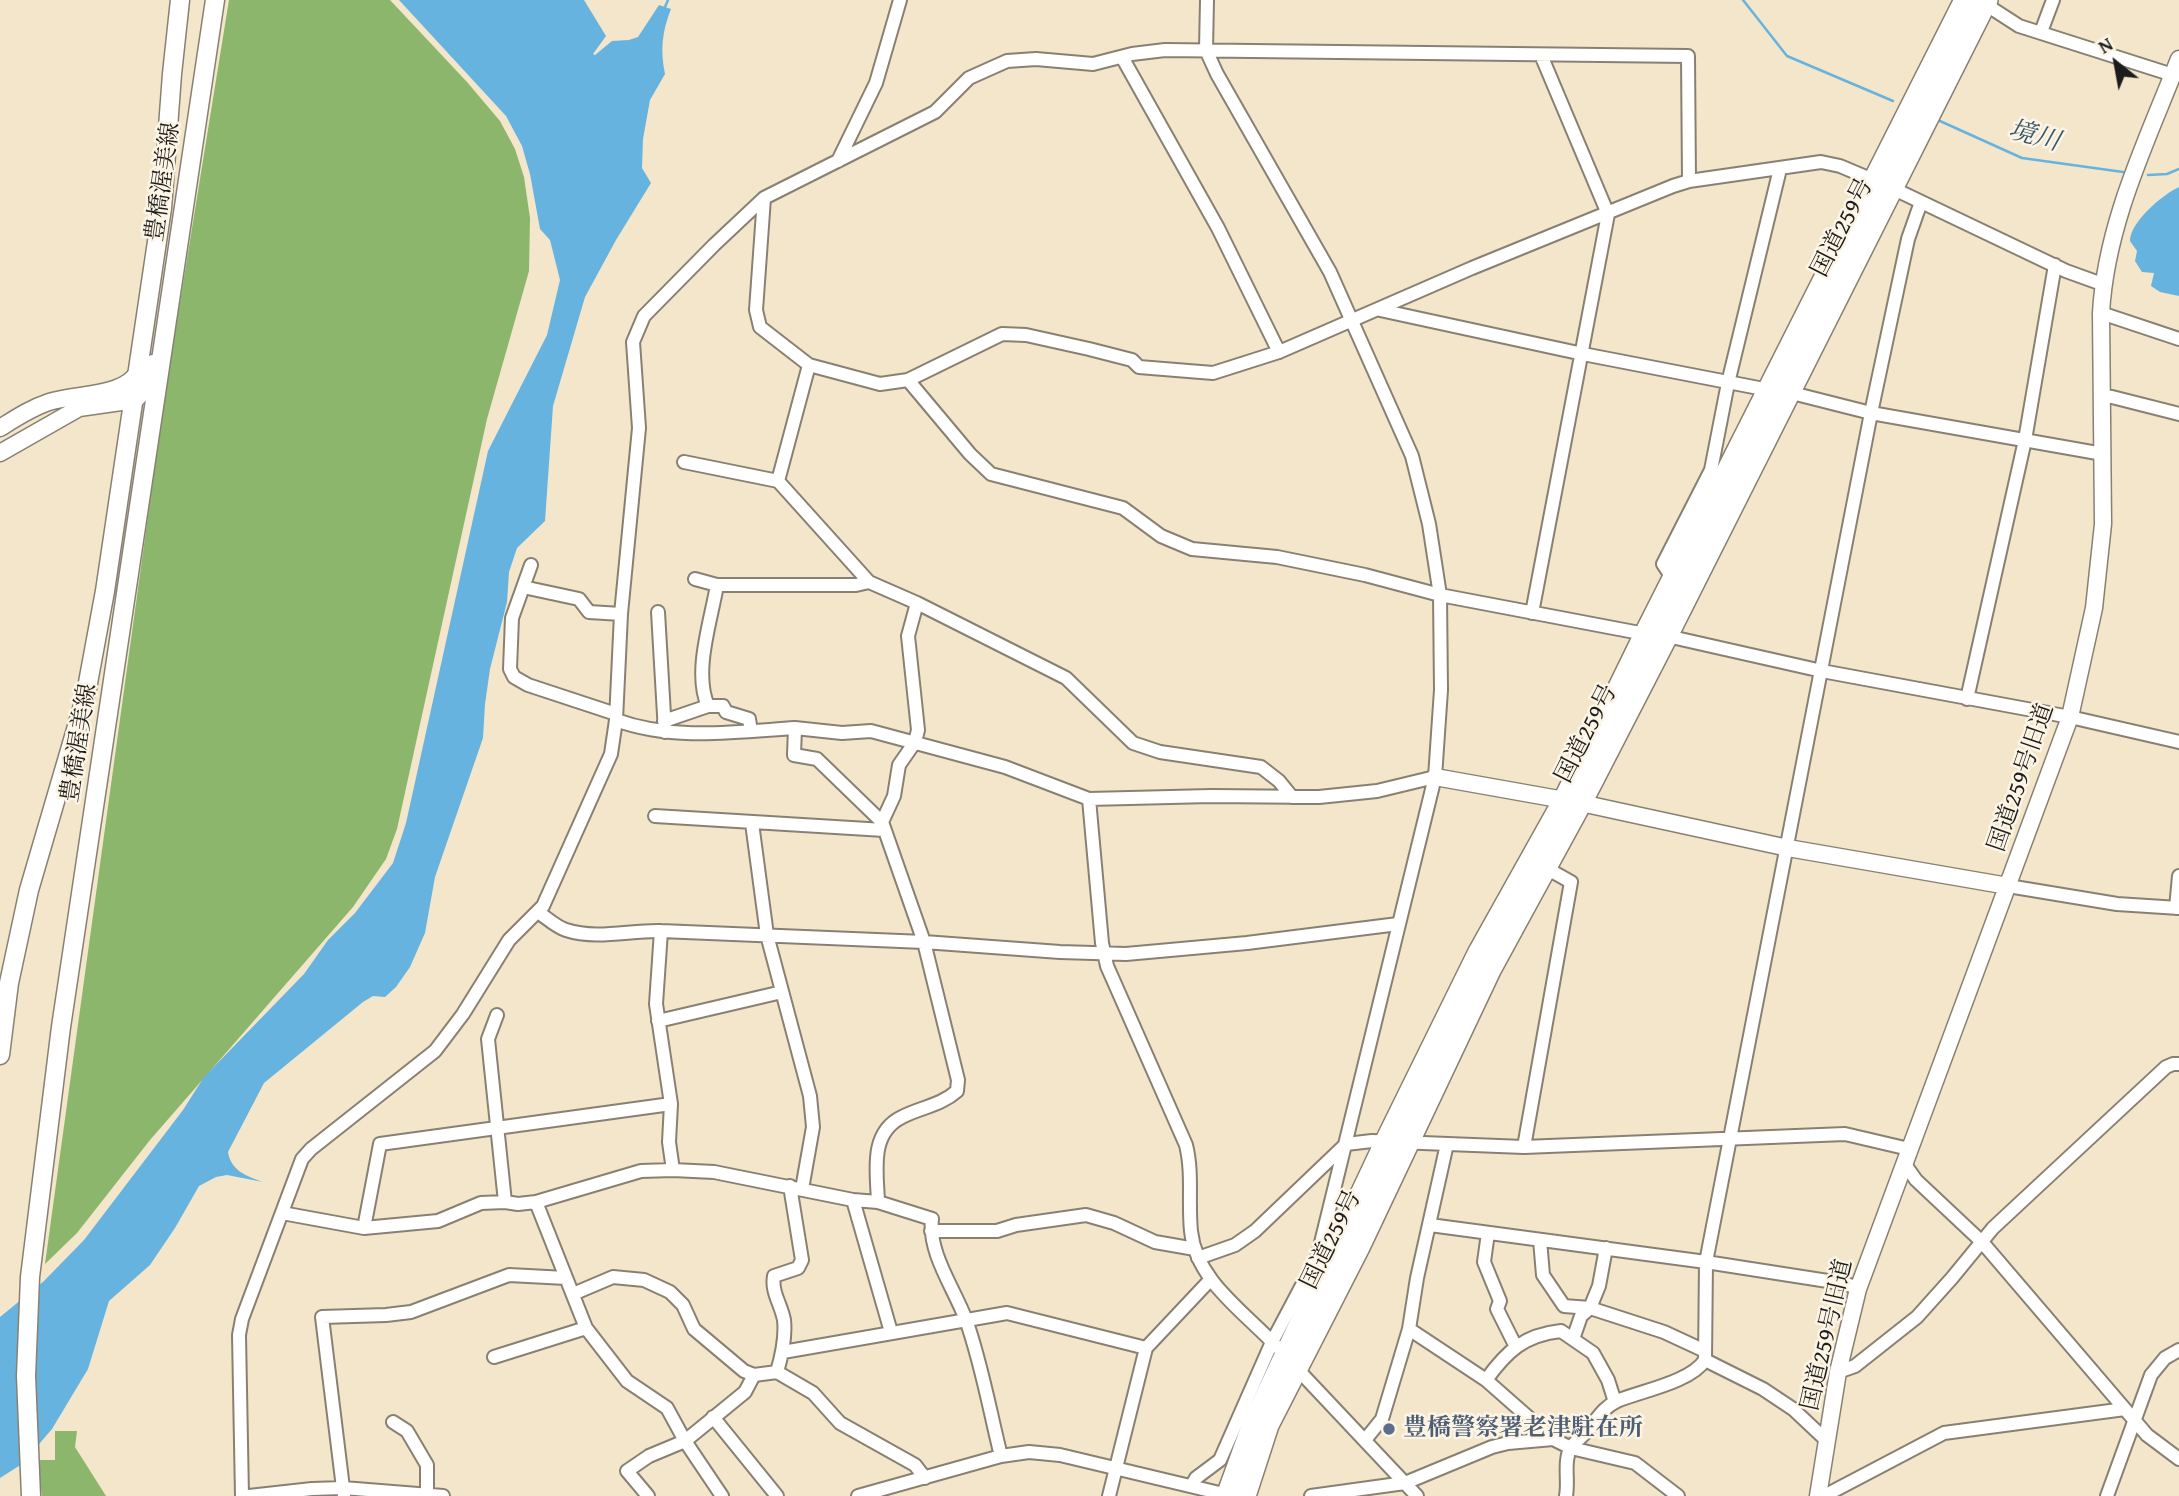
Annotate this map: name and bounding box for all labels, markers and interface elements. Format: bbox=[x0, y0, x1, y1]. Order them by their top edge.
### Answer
north arrow bbox=[2081, 28, 2151, 98]
text: N bbox=[2093, 30, 2118, 60]
water label: 境川 bbox=[2005, 115, 2063, 159]
street label: 豊橋渥美線 bbox=[141, 121, 187, 243]
street label: 国道259号 bbox=[1806, 174, 1880, 282]
street label: 国道259号 bbox=[1550, 680, 1624, 788]
street label: 豊橋渥美線 bbox=[56, 681, 104, 805]
street label: 国道259号旧道 bbox=[1983, 700, 2061, 856]
street label: 国道259号 bbox=[1296, 1186, 1368, 1294]
street label: 国道259号旧道 bbox=[1797, 1256, 1859, 1414]
place label: 豊橋警察署老津駐在所 bbox=[1403, 1415, 1643, 1443]
marker: 豊橋警察署老津駐在所 bbox=[1381, 1421, 1397, 1437]

